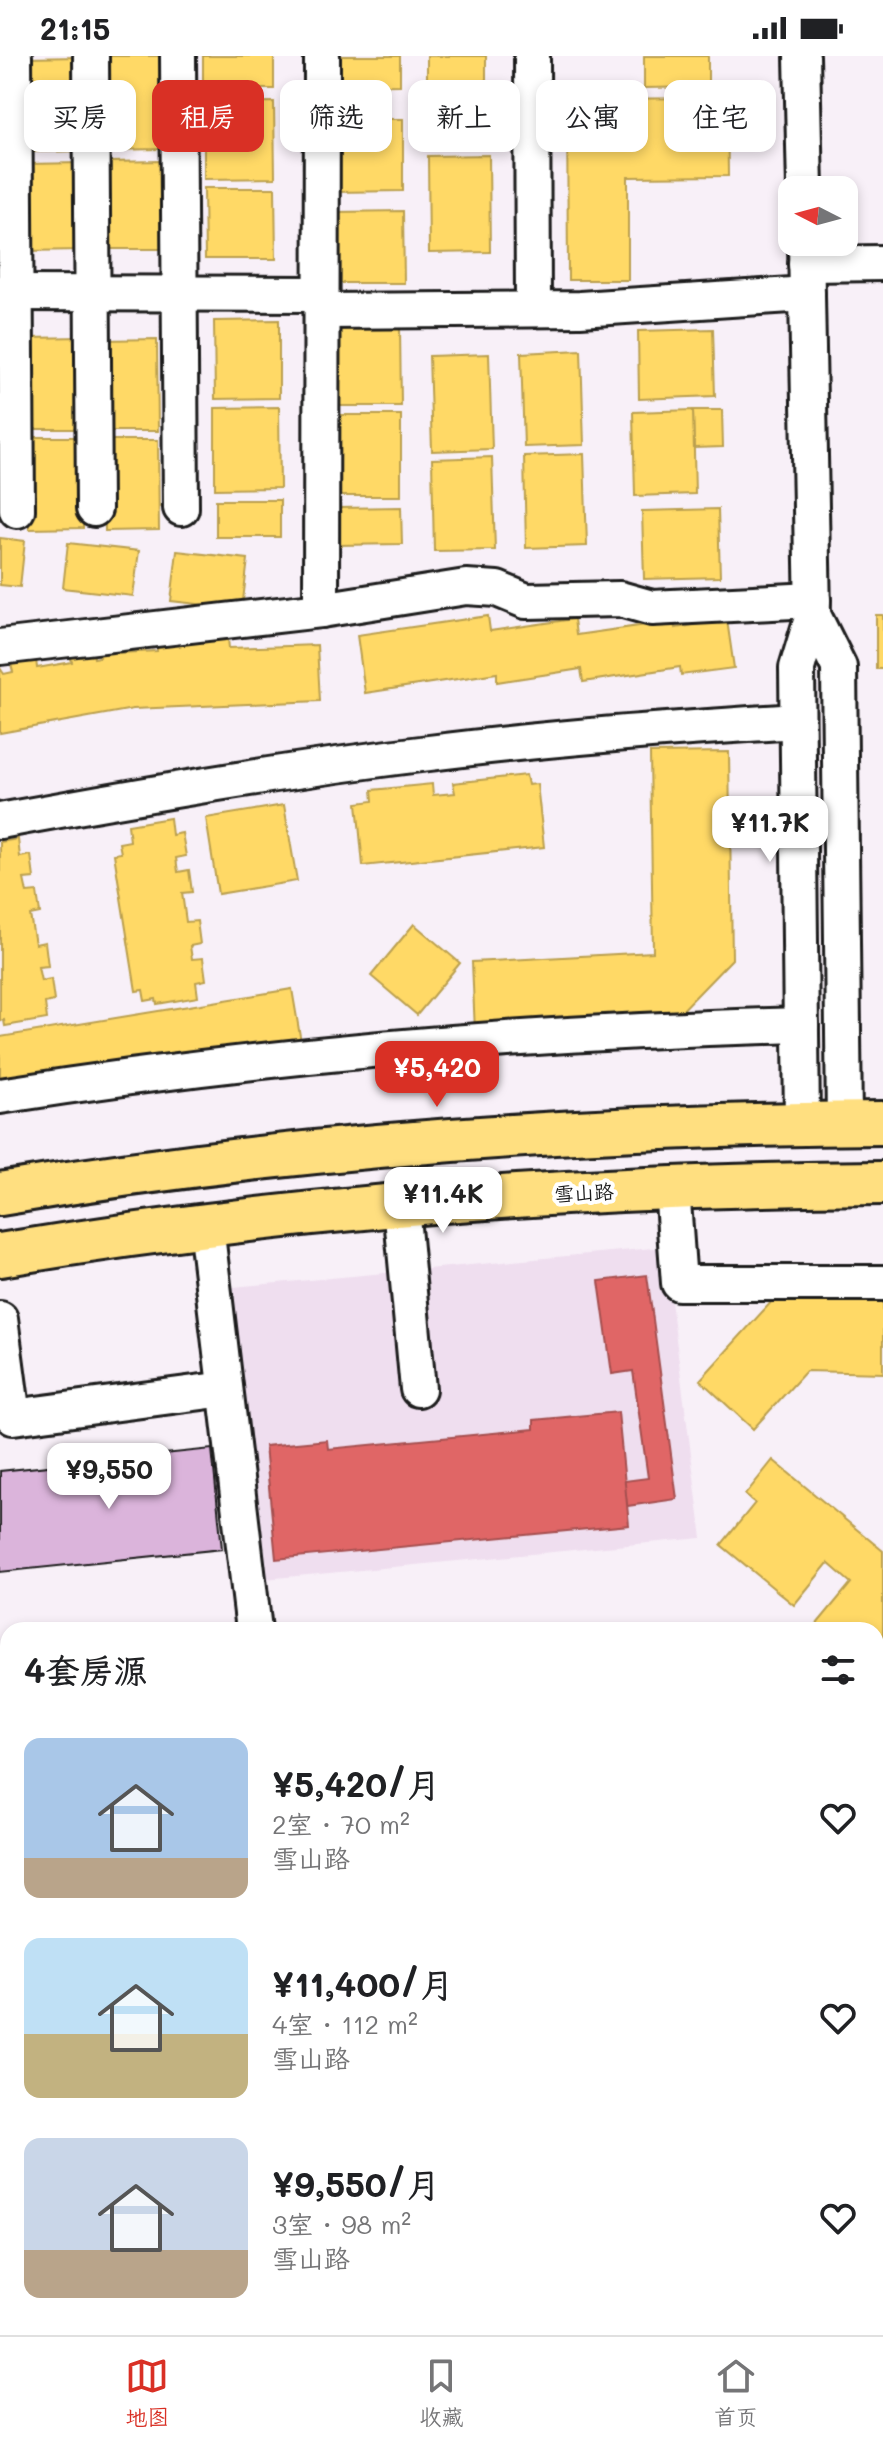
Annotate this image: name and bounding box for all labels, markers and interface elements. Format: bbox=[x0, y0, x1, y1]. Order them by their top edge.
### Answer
text: 21:15 bbox=[40, 8, 110, 48]
chip: 买房 bbox=[24, 80, 136, 152]
chip: 租房 bbox=[152, 80, 264, 152]
chip: 筛选 bbox=[280, 80, 392, 152]
chip: 新上 bbox=[408, 80, 520, 152]
chip: 公寓 bbox=[536, 80, 648, 152]
chip: 住宅 bbox=[664, 80, 776, 152]
north arrow bbox=[778, 176, 858, 256]
map controls bbox=[778, 176, 858, 256]
pin: ¥11.7K bbox=[705, 796, 835, 864]
text: ¥11.7K bbox=[730, 805, 810, 839]
pin: ¥5,420 bbox=[372, 1041, 502, 1109]
text: ¥5,420 bbox=[393, 1050, 481, 1084]
pin: ¥11.4K bbox=[378, 1167, 508, 1235]
text: ¥11.4K bbox=[402, 1176, 484, 1210]
street label: 雪山路 bbox=[553, 1177, 616, 1207]
pin: ¥9,550 bbox=[44, 1443, 174, 1511]
text: ¥9,550 bbox=[65, 1452, 153, 1486]
text: 4套房源 bbox=[24, 1647, 148, 1692]
icon: filters bbox=[816, 1648, 860, 1692]
text: ¥5,420/月 bbox=[272, 1761, 441, 1806]
icon: home bbox=[88, 1770, 184, 1866]
icon: heart bbox=[816, 1796, 860, 1840]
text: 2室 · 70 m² bbox=[272, 1807, 410, 1841]
text: 雪山路 bbox=[272, 1841, 350, 1875]
text: ¥11,400/月 bbox=[272, 1961, 454, 2006]
icon: home bbox=[88, 1970, 184, 2066]
icon: heart bbox=[816, 1996, 860, 2040]
text: 4室 · 112 m² bbox=[272, 2007, 418, 2041]
text: 雪山路 bbox=[272, 2041, 350, 2075]
text: ¥9,550/月 bbox=[272, 2161, 441, 2206]
icon: home bbox=[88, 2170, 184, 2266]
icon: heart bbox=[816, 2196, 860, 2240]
text: 3室 · 98 m² bbox=[272, 2207, 411, 2241]
text: 雪山路 bbox=[272, 2241, 350, 2275]
tab: 地图 bbox=[125, 2354, 169, 2431]
tab: 收藏 bbox=[419, 2354, 464, 2431]
tab: 首页 bbox=[714, 2354, 758, 2431]

